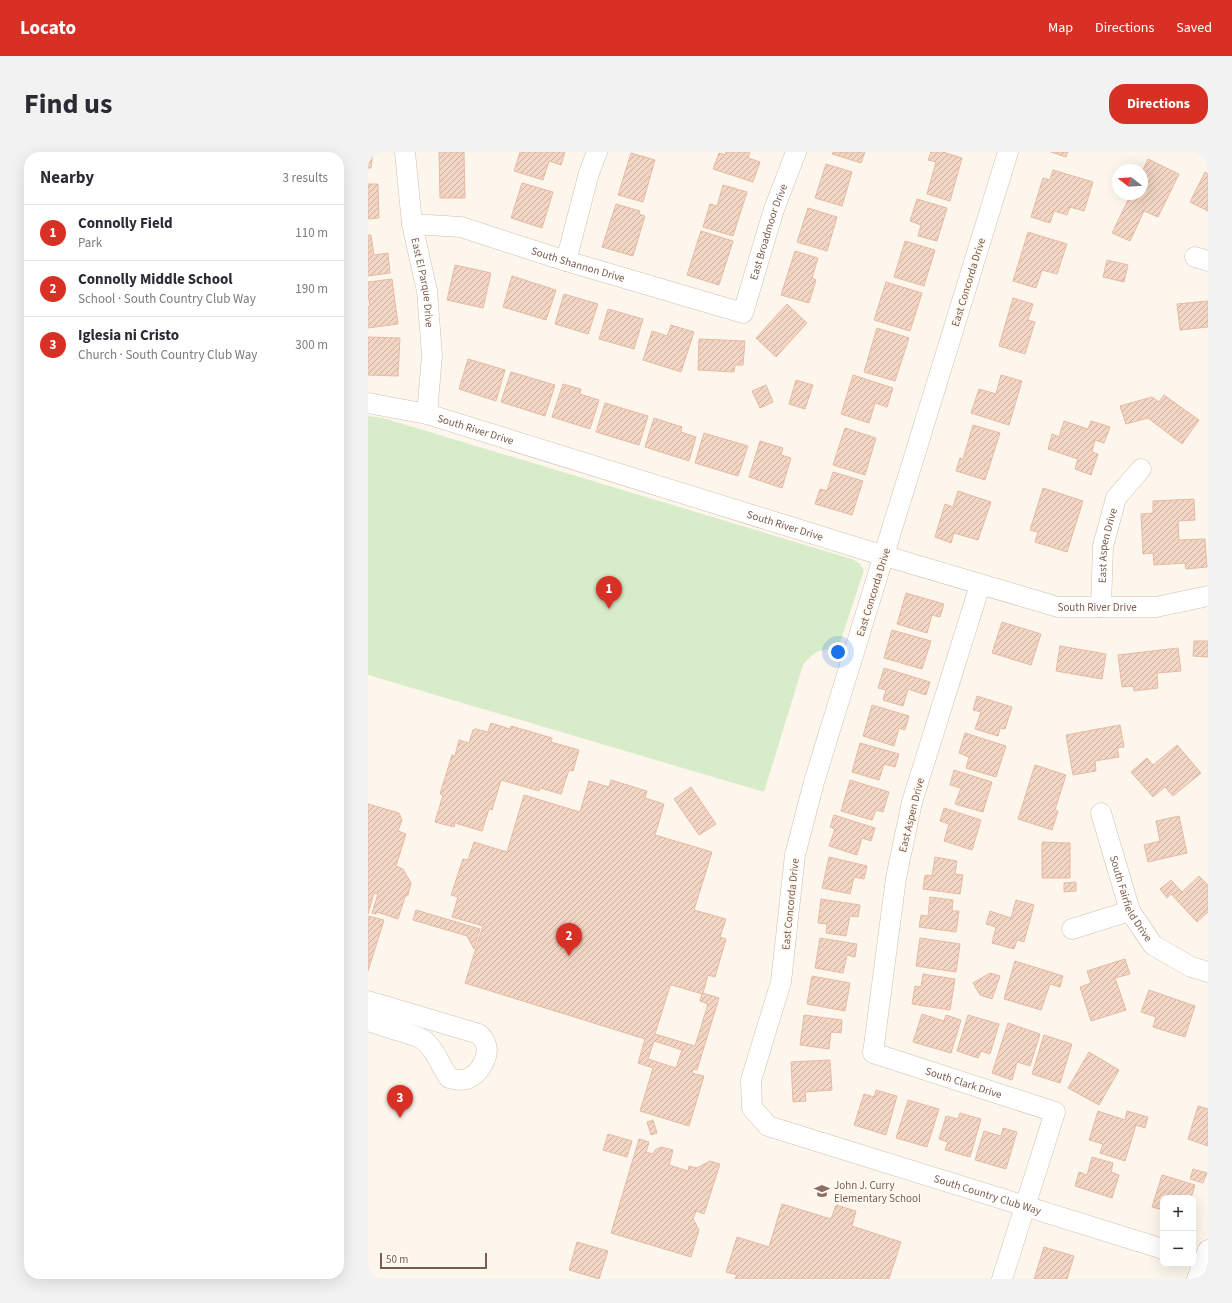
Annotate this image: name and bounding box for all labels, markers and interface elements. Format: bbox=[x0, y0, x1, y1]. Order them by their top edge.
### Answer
text: Locato bbox=[20, 15, 76, 42]
text: Map bbox=[1048, 18, 1073, 38]
text: Directions bbox=[1095, 18, 1154, 38]
text: Saved bbox=[1176, 18, 1212, 38]
text: Find us bbox=[24, 84, 112, 124]
button: Directions bbox=[1109, 84, 1208, 124]
north arrow bbox=[1112, 164, 1148, 200]
text: Nearby bbox=[40, 166, 94, 190]
text: 3 results bbox=[283, 169, 328, 187]
street label: East Broadmoor Drive bbox=[746, 181, 791, 282]
text: Connolly Field bbox=[78, 213, 173, 234]
text: 1 bbox=[50, 224, 56, 242]
text: 110 m bbox=[295, 224, 328, 242]
text: Park bbox=[78, 234, 102, 252]
street label: East Concorda Drive bbox=[948, 235, 989, 328]
street label: East El Parque Drive bbox=[407, 236, 437, 329]
street label: South Shannon Drive bbox=[529, 243, 627, 286]
text: Connolly Middle School bbox=[78, 269, 233, 290]
text: 2 bbox=[50, 280, 56, 298]
text: 190 m bbox=[295, 280, 328, 298]
text: School · South Country Club Way bbox=[78, 290, 256, 308]
text: Iglesia ni Cristo bbox=[78, 325, 179, 346]
text: 3 bbox=[50, 336, 56, 354]
text: 300 m bbox=[295, 336, 328, 354]
text: Church · South Country Club Way bbox=[78, 346, 257, 364]
street label: South River Drive bbox=[435, 411, 516, 449]
street label: East Aspen Drive bbox=[1095, 506, 1121, 583]
street label: South River Drive bbox=[745, 507, 826, 545]
street label: East Concorda Drive bbox=[853, 545, 894, 638]
pin: 1 bbox=[596, 576, 622, 609]
street label: South River Drive bbox=[1058, 600, 1137, 615]
your location bbox=[828, 642, 848, 662]
street label: East Aspen Drive bbox=[895, 776, 928, 854]
street label: South Fairfield Drive bbox=[1106, 854, 1156, 945]
street label: East Concorda Drive bbox=[778, 857, 803, 951]
pin: 2 bbox=[556, 923, 582, 956]
street label: South Clark Drive bbox=[923, 1063, 1004, 1102]
pin: 3 bbox=[387, 1085, 413, 1118]
street label: South Country Club Way bbox=[932, 1171, 1043, 1219]
place label: John J. Curry Elementary School bbox=[834, 1178, 921, 1206]
school or university icon: John J. Curry Elementary School bbox=[813, 1182, 831, 1200]
map controls bbox=[1160, 1195, 1196, 1267]
button: + bbox=[1160, 1195, 1196, 1231]
button: − bbox=[1160, 1231, 1196, 1267]
scale bar bbox=[380, 1251, 487, 1270]
text: 50 m bbox=[386, 1252, 408, 1267]

